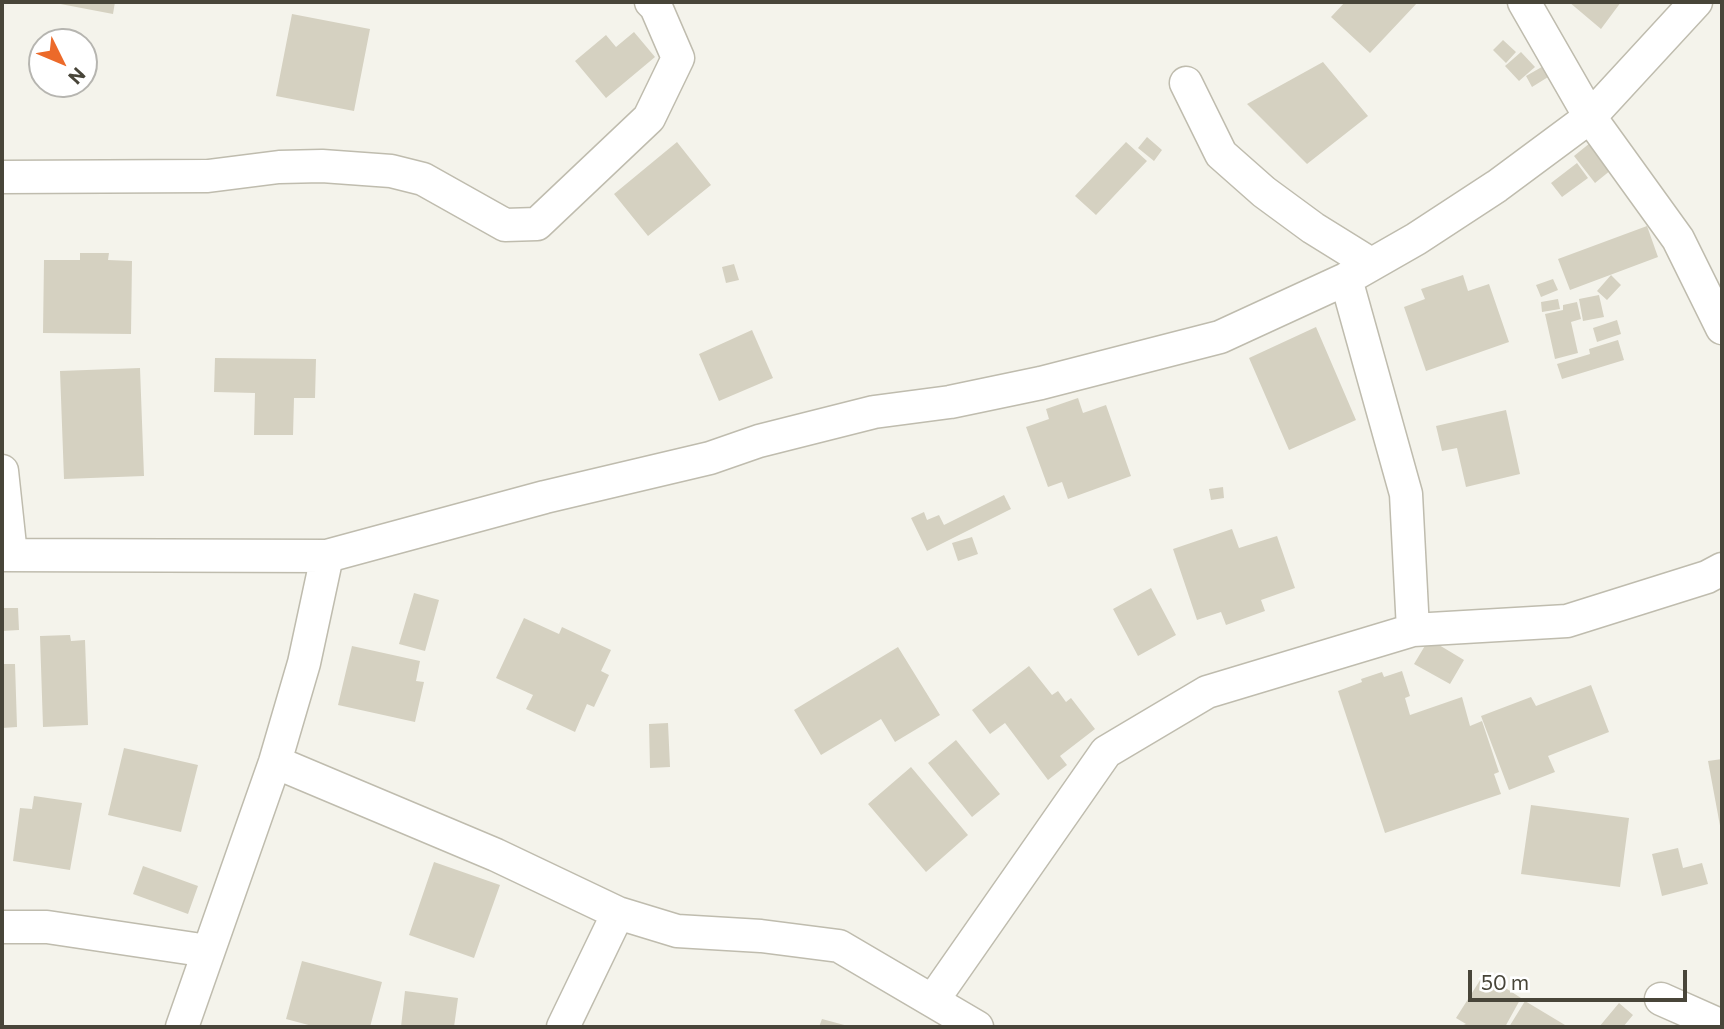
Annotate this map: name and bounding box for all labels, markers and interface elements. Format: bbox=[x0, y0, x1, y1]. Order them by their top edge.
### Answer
north arrow bbox=[28, 28, 98, 98]
text: N bbox=[64, 63, 91, 89]
scale bar bbox=[1472, 956, 1691, 1000]
text: 50 m bbox=[1481, 969, 1529, 994]

